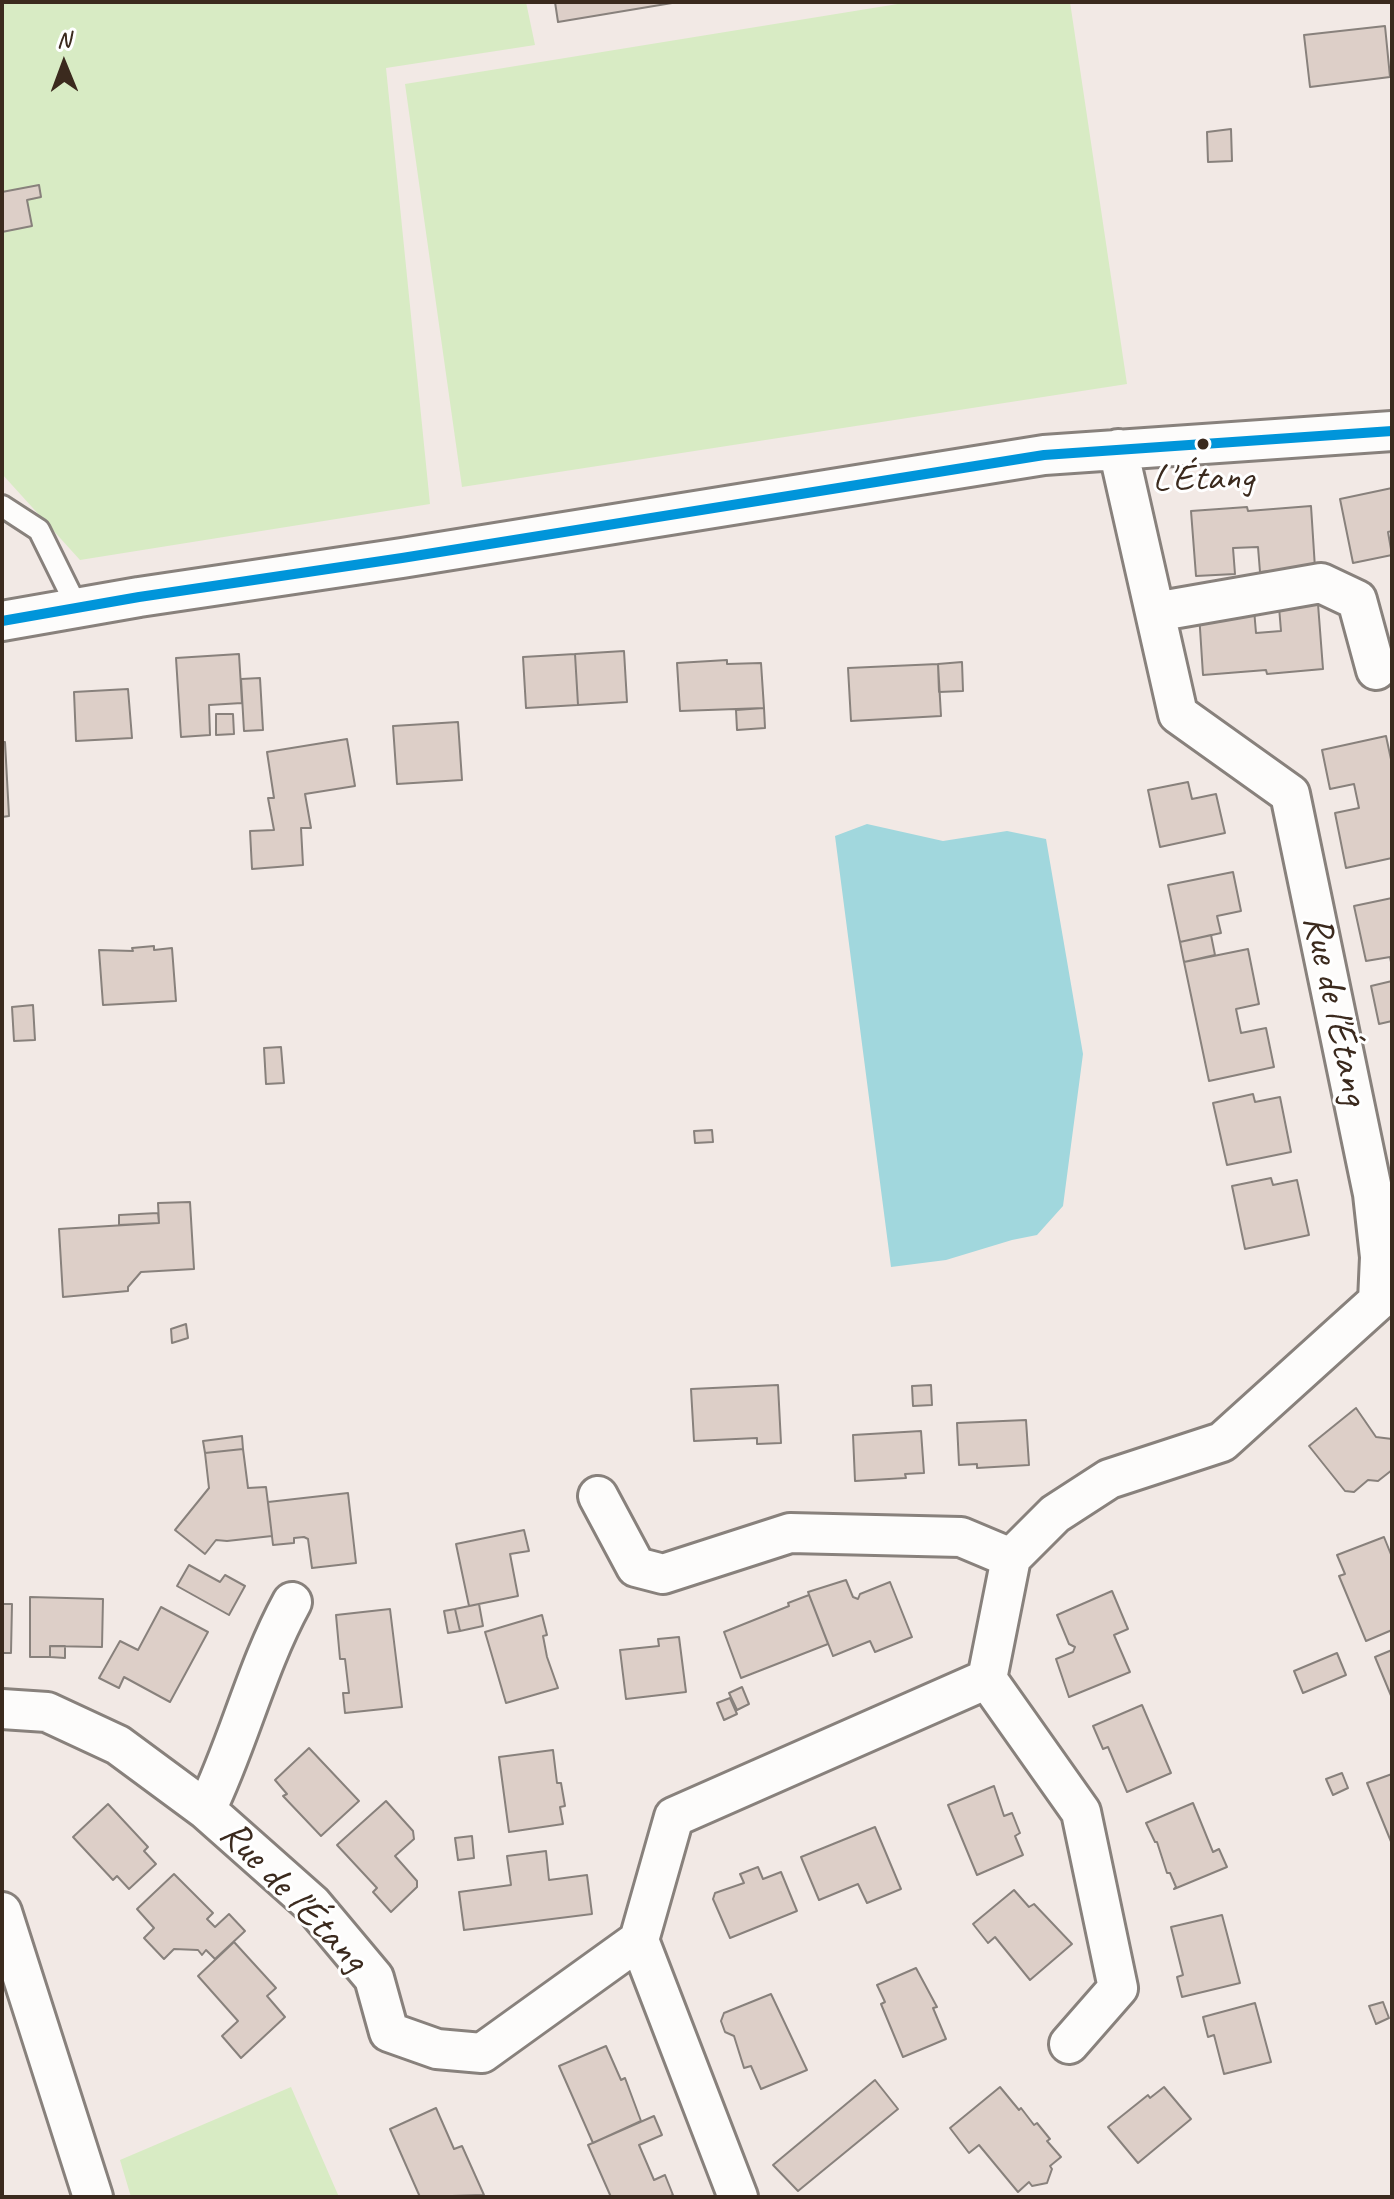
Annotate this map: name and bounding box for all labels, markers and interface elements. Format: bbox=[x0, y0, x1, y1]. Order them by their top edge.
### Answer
north arrow bbox=[24, 24, 104, 104]
text: N bbox=[57, 26, 71, 54]
marker: L'Étang bbox=[1195, 436, 1211, 452]
place label: L'Étang bbox=[1152, 456, 1254, 502]
street label: Rue de l'Étang bbox=[1292, 911, 1378, 1109]
street label: Rue de l'Étang bbox=[209, 1811, 377, 1983]

